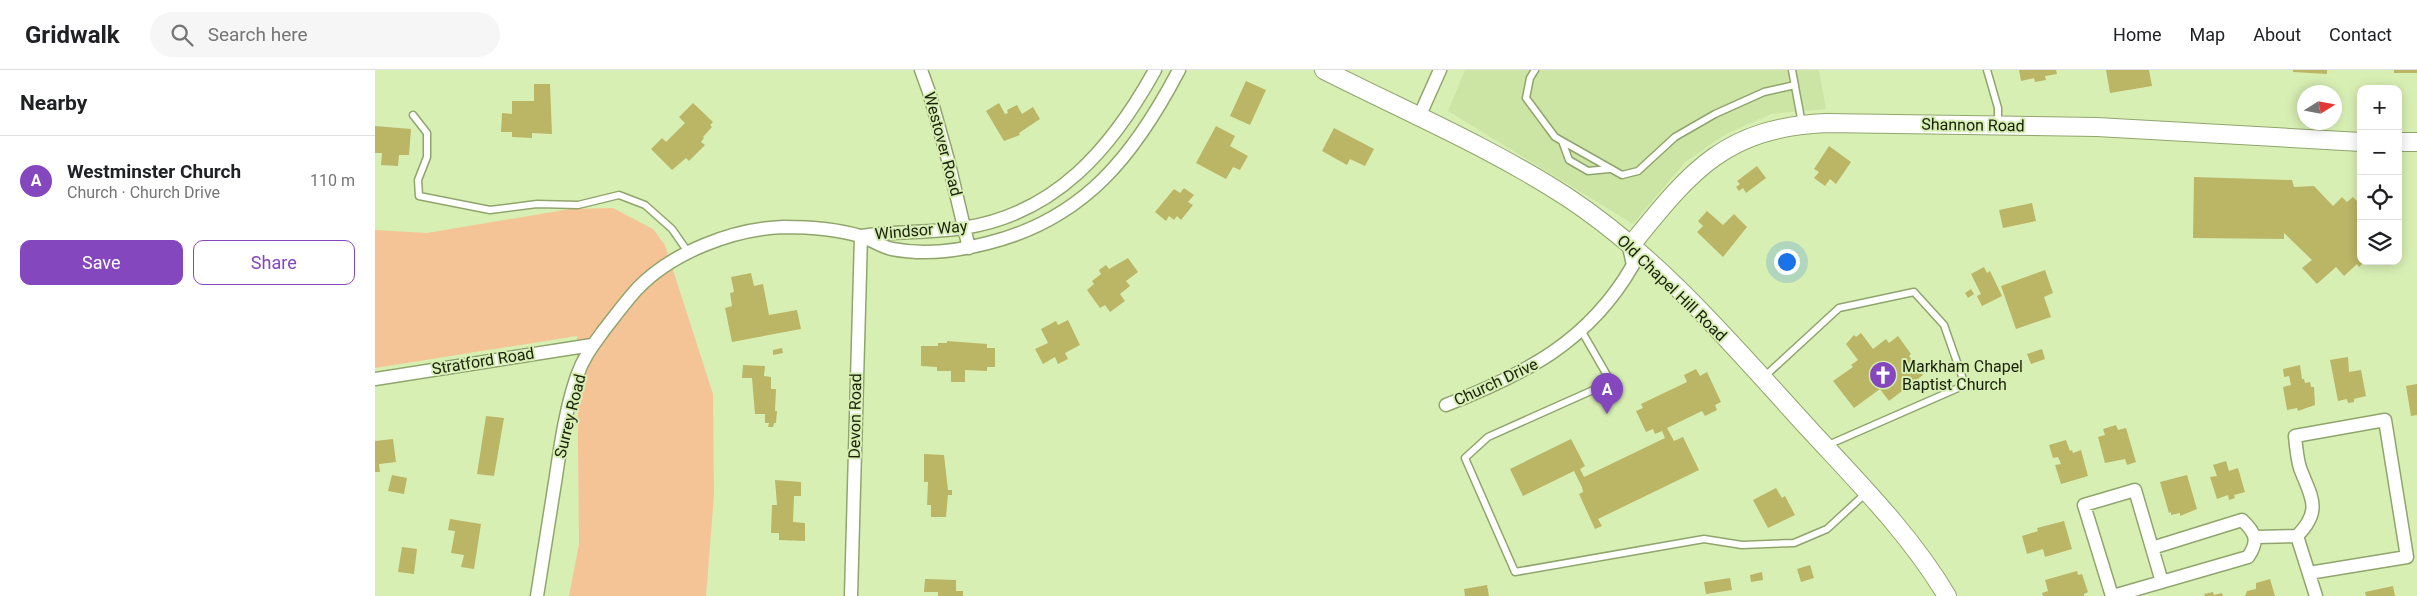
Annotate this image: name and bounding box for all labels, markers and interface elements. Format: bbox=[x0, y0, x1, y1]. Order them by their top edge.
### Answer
search box bbox=[150, 12, 500, 57]
text: Gridwalk bbox=[25, 21, 120, 49]
icon: search bbox=[168, 21, 196, 49]
text: Search here bbox=[208, 23, 308, 46]
text: Home bbox=[2113, 24, 2162, 45]
text: Map bbox=[2190, 24, 2225, 45]
text: About bbox=[2253, 24, 2301, 45]
text: Contact bbox=[2329, 24, 2392, 45]
north arrow bbox=[2297, 85, 2342, 130]
map controls bbox=[2357, 85, 2402, 265]
button: + bbox=[2357, 85, 2402, 130]
street label: Westover Road bbox=[920, 90, 966, 198]
text: Nearby bbox=[20, 91, 87, 115]
street label: Shannon Road bbox=[1921, 115, 2025, 135]
button: − bbox=[2357, 130, 2402, 175]
text: Westminster Church bbox=[67, 160, 241, 183]
text: A bbox=[31, 171, 41, 190]
text: 110 m bbox=[310, 171, 355, 190]
button: locate bbox=[2357, 175, 2402, 220]
text: Church · Church Drive bbox=[67, 183, 220, 202]
street label: Windsor Way bbox=[874, 216, 968, 244]
button: layers bbox=[2357, 220, 2402, 265]
street label: Old Chapel Hill Road bbox=[1613, 231, 1731, 345]
button: Save bbox=[20, 240, 183, 285]
button: Share bbox=[193, 240, 355, 285]
your location bbox=[1774, 249, 1800, 275]
street label: Stratford Road bbox=[430, 344, 536, 378]
street label: Church Drive bbox=[1451, 354, 1541, 410]
place label: Markham Chapel Baptist Church bbox=[1902, 357, 2023, 394]
church icon: Markham Chapel Baptist Church bbox=[1868, 360, 1898, 390]
street label: Surrey Road bbox=[550, 372, 590, 460]
street label: Devon Road bbox=[845, 373, 865, 459]
pin: A bbox=[1591, 373, 1623, 414]

